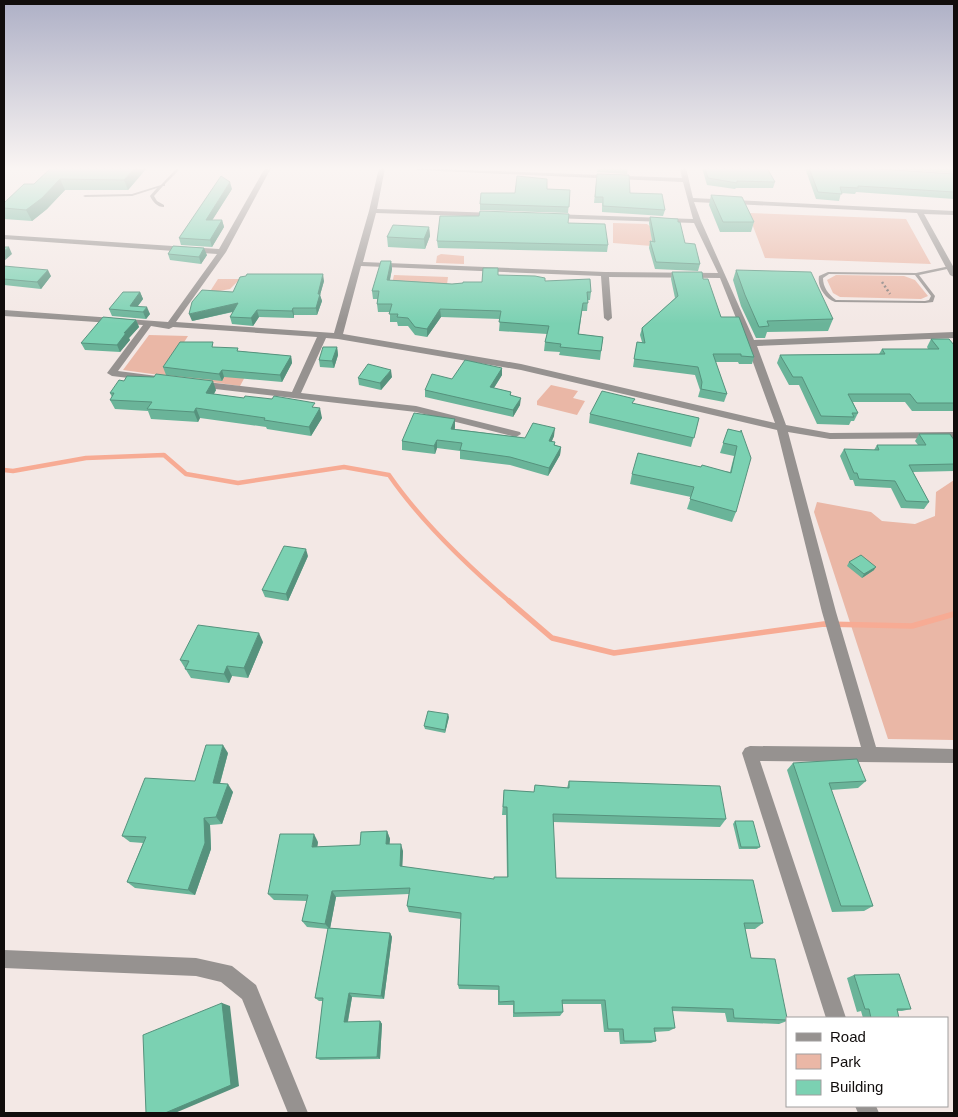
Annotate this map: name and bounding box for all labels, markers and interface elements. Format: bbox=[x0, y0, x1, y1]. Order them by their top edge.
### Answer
legend bbox=[786, 1017, 948, 1107]
text: Road bbox=[830, 1028, 866, 1045]
text: Park bbox=[830, 1053, 861, 1070]
text: Building bbox=[830, 1078, 883, 1095]

